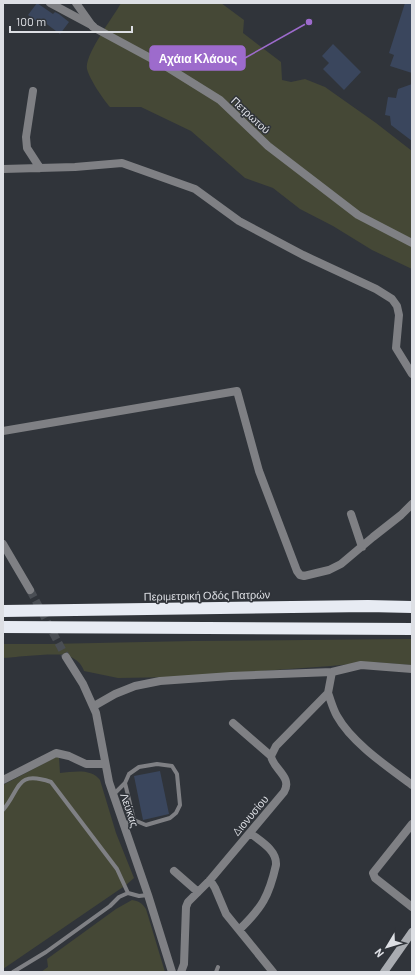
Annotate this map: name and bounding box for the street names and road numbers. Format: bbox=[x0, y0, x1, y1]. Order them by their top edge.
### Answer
street label: Πετρωτού bbox=[229, 94, 273, 136]
street label: Περιμετρική Οδός Πατρών bbox=[144, 587, 271, 603]
street label: Λεύκας bbox=[118, 791, 142, 829]
street label: Διονυσίου bbox=[229, 792, 271, 838]

